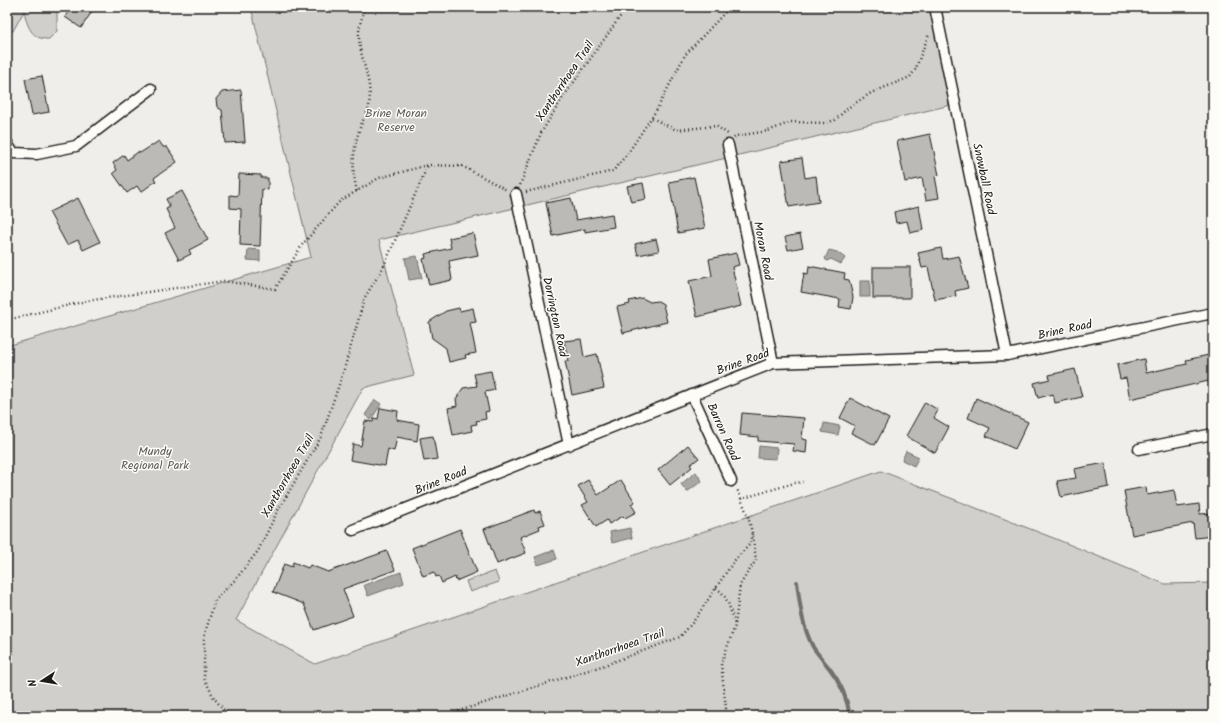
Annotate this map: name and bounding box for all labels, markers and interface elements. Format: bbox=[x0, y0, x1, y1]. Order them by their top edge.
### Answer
street label: Xanthorrhoea Trail bbox=[531, 37, 599, 125]
park label: Brine Moran Reserve bbox=[365, 104, 427, 137]
street label: Snowball Road bbox=[967, 141, 1001, 218]
street label: Moran Road bbox=[748, 220, 778, 283]
street label: Dorrington Road bbox=[537, 275, 573, 360]
street label: Brine Road bbox=[1036, 315, 1095, 345]
street label: Brine Road bbox=[714, 343, 773, 380]
street label: Barron Road bbox=[702, 400, 745, 465]
street label: Xanthorrhoea Trail bbox=[256, 431, 320, 521]
park label: Mundy Regional Park bbox=[121, 442, 189, 475]
street label: Brine Road bbox=[412, 461, 471, 500]
street label: Xanthorrhoea Trail bbox=[573, 624, 667, 672]
north arrow bbox=[22, 661, 62, 701]
text: N bbox=[24, 678, 43, 688]

